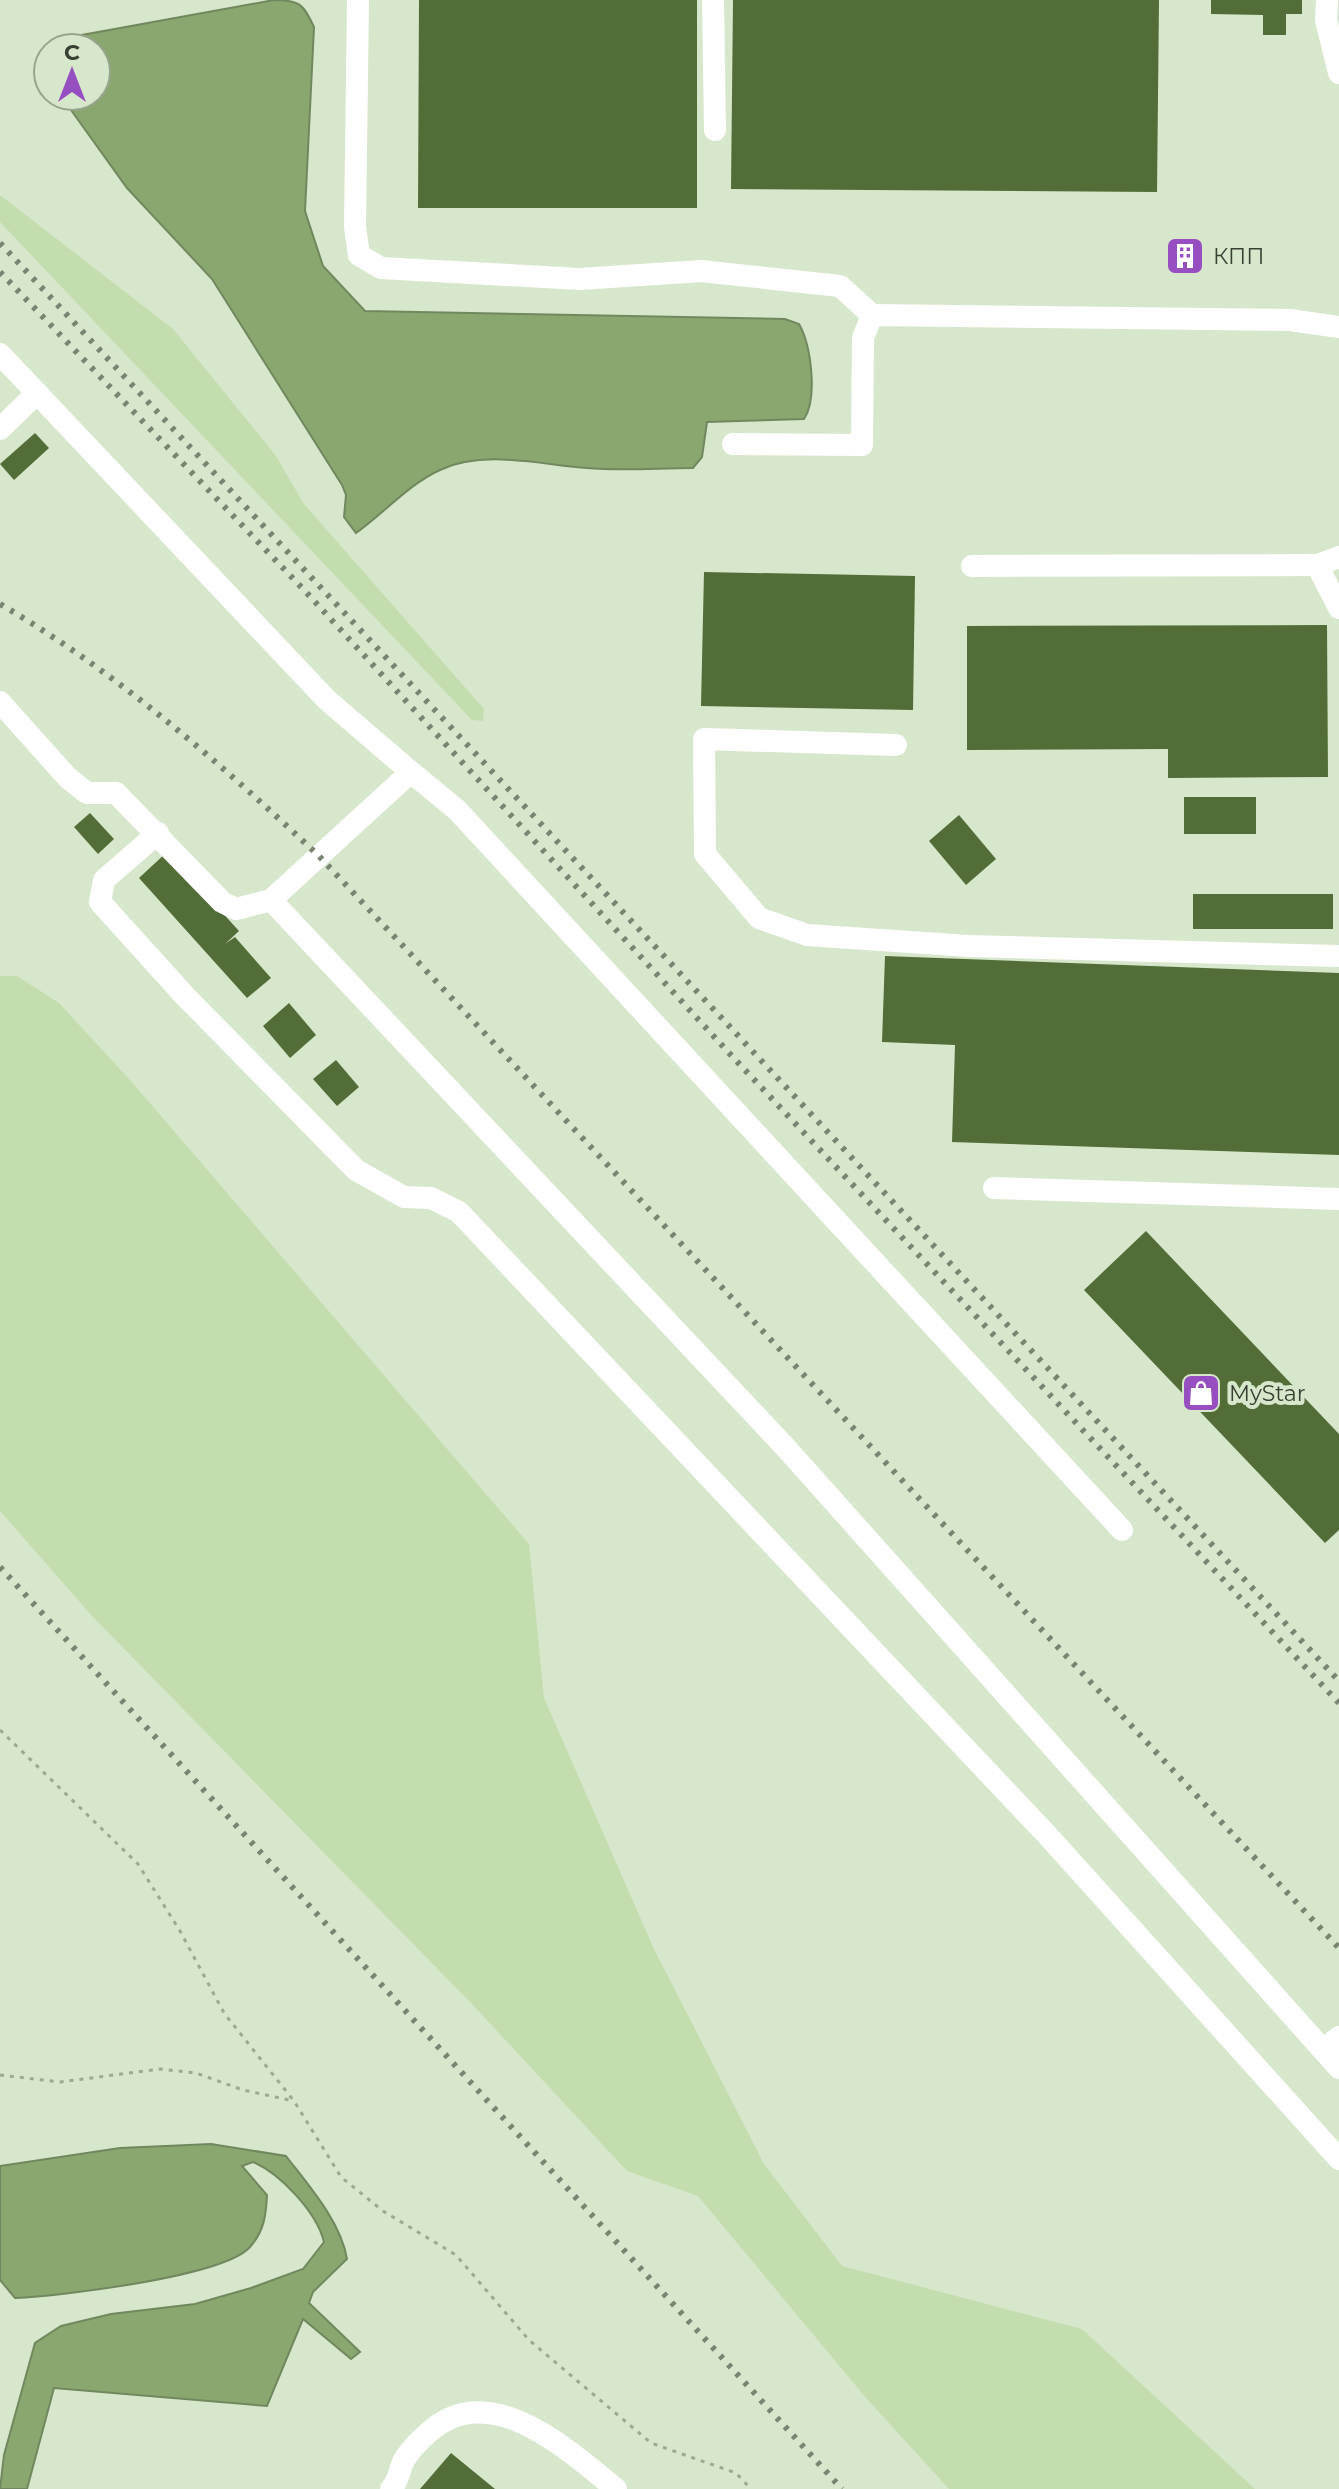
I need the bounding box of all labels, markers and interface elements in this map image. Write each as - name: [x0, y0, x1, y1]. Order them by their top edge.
- north arrow: [32, 32, 112, 112]
- text: С: [64, 39, 80, 66]
- building icon: КПП: [1164, 235, 1206, 277]
- place label: КПП: [1213, 243, 1264, 270]
- shop icon: MyStar: [1180, 1372, 1222, 1414]
- place label: MyStar: [1229, 1380, 1306, 1407]

